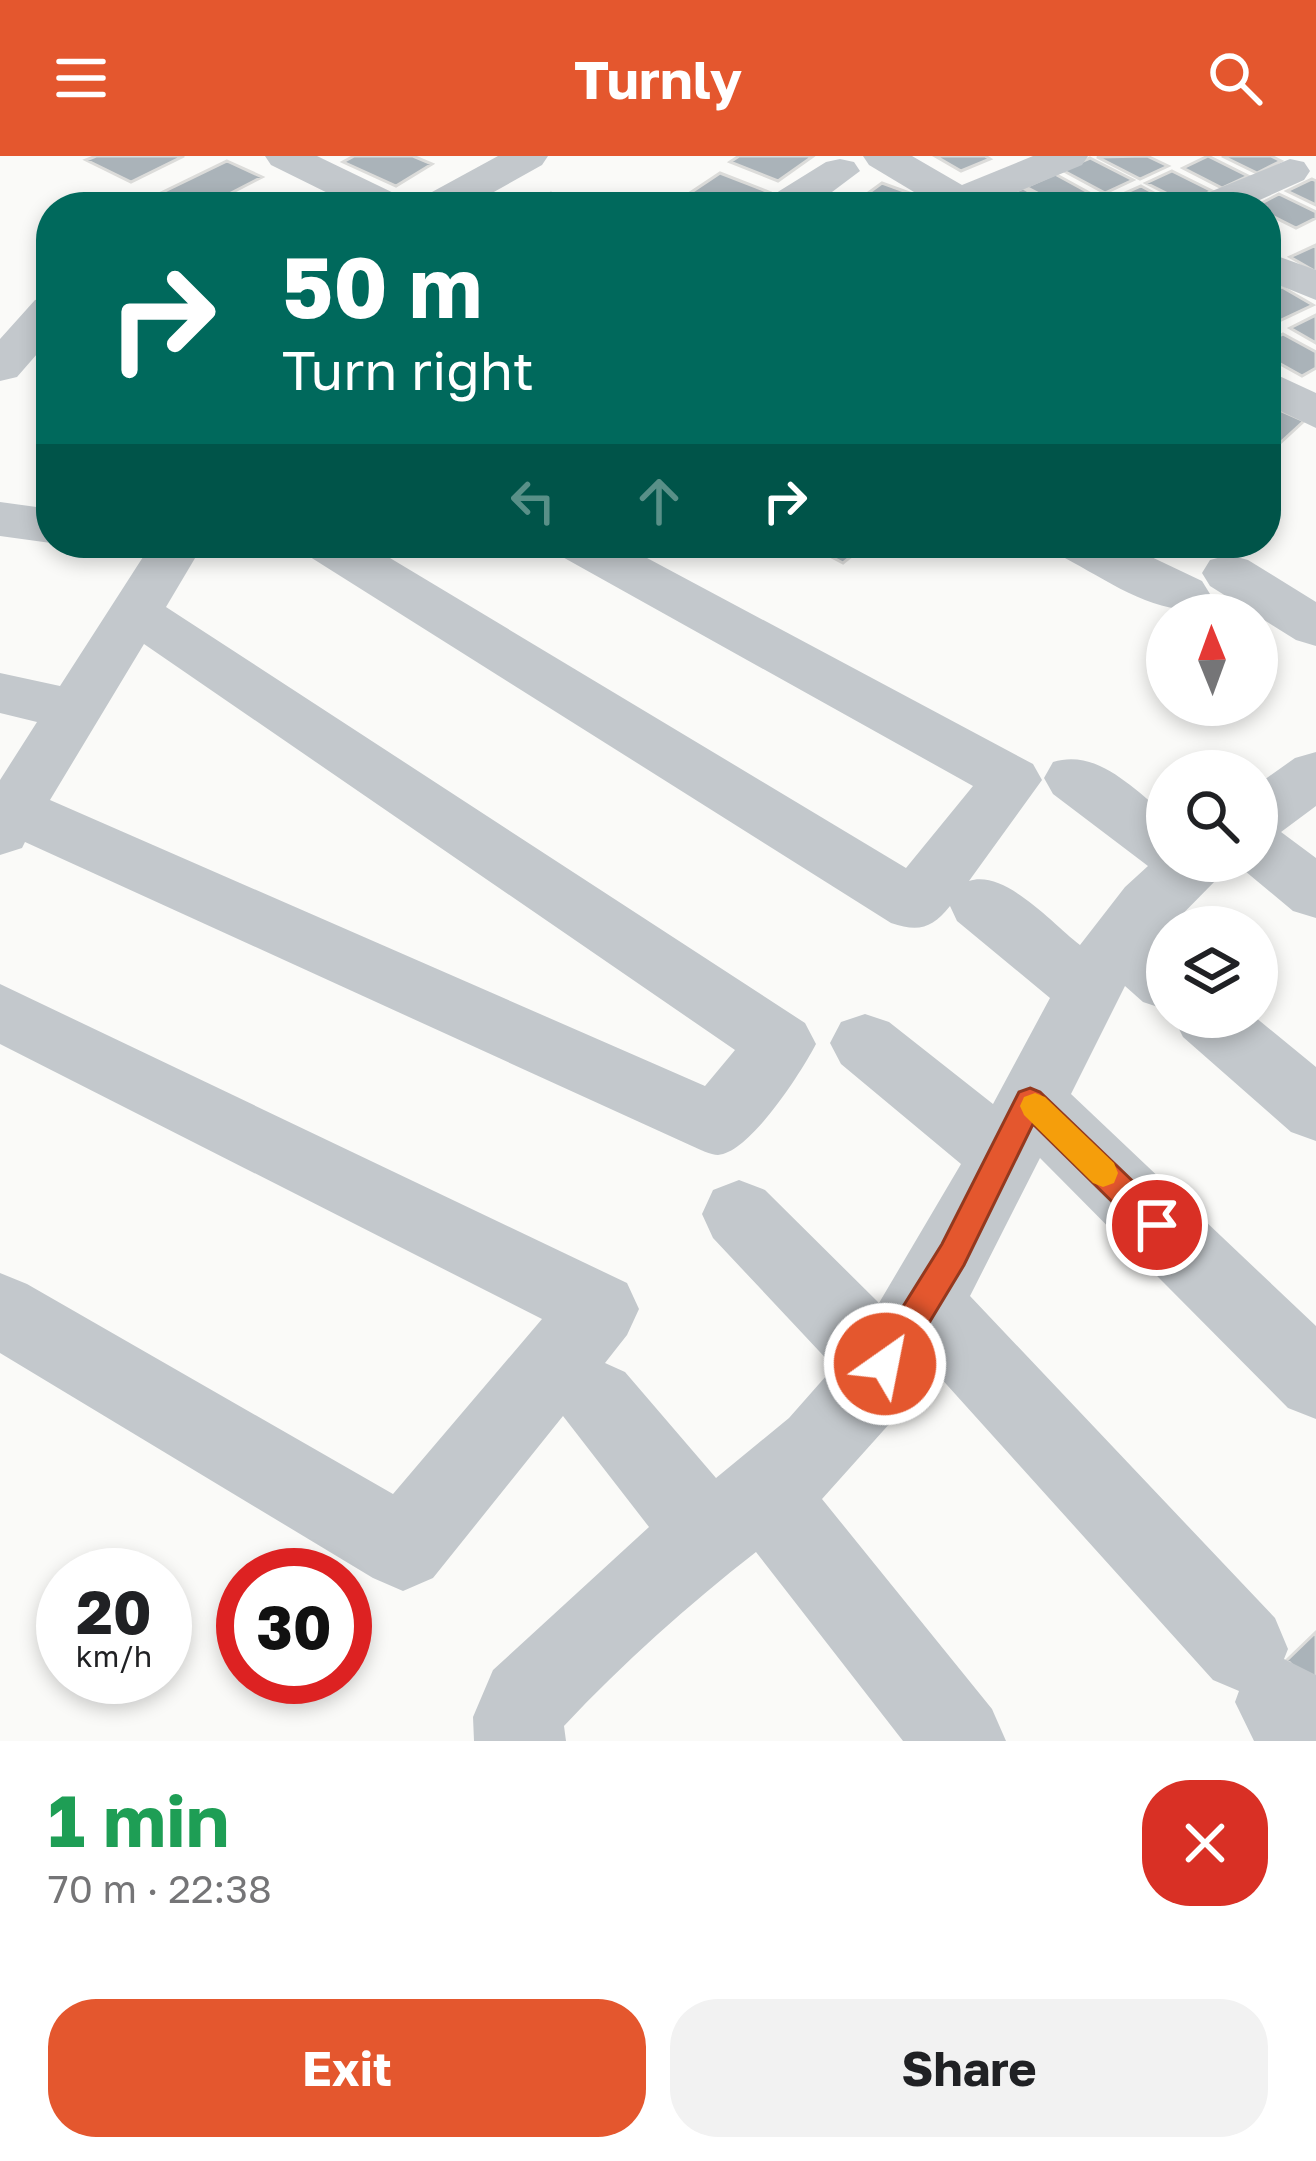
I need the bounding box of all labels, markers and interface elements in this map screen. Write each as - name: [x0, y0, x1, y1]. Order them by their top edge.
- icon: menu: [48, 45, 114, 111]
- icon: search: [1202, 45, 1268, 111]
- text: Turnly: [574, 46, 742, 111]
- text: 50 m: [282, 236, 482, 336]
- icon: right: [84, 240, 240, 396]
- text: Turn right: [282, 337, 534, 402]
- icon: left: [500, 468, 566, 534]
- icon: ahead: [626, 468, 692, 534]
- icon: right: [752, 468, 818, 534]
- north arrow: [1146, 594, 1278, 726]
- map controls: [1146, 594, 1278, 1038]
- button: search: [1146, 750, 1278, 882]
- button: layers: [1146, 906, 1278, 1038]
- pin: [1106, 1174, 1208, 1276]
- icon: arrive: [1124, 1192, 1190, 1258]
- position arrow: [822, 1301, 948, 1427]
- speed limit sign: 30: [216, 1548, 372, 1704]
- text: 20: [76, 1575, 152, 1647]
- text: km/h: [76, 1638, 152, 1674]
- text: 1 min: [48, 1776, 229, 1863]
- button: close: [1142, 1780, 1268, 1906]
- text: 70 m · 22:38: [48, 1865, 272, 1912]
- button: Exit: [48, 1999, 646, 2137]
- button: Share: [670, 1999, 1268, 2137]

